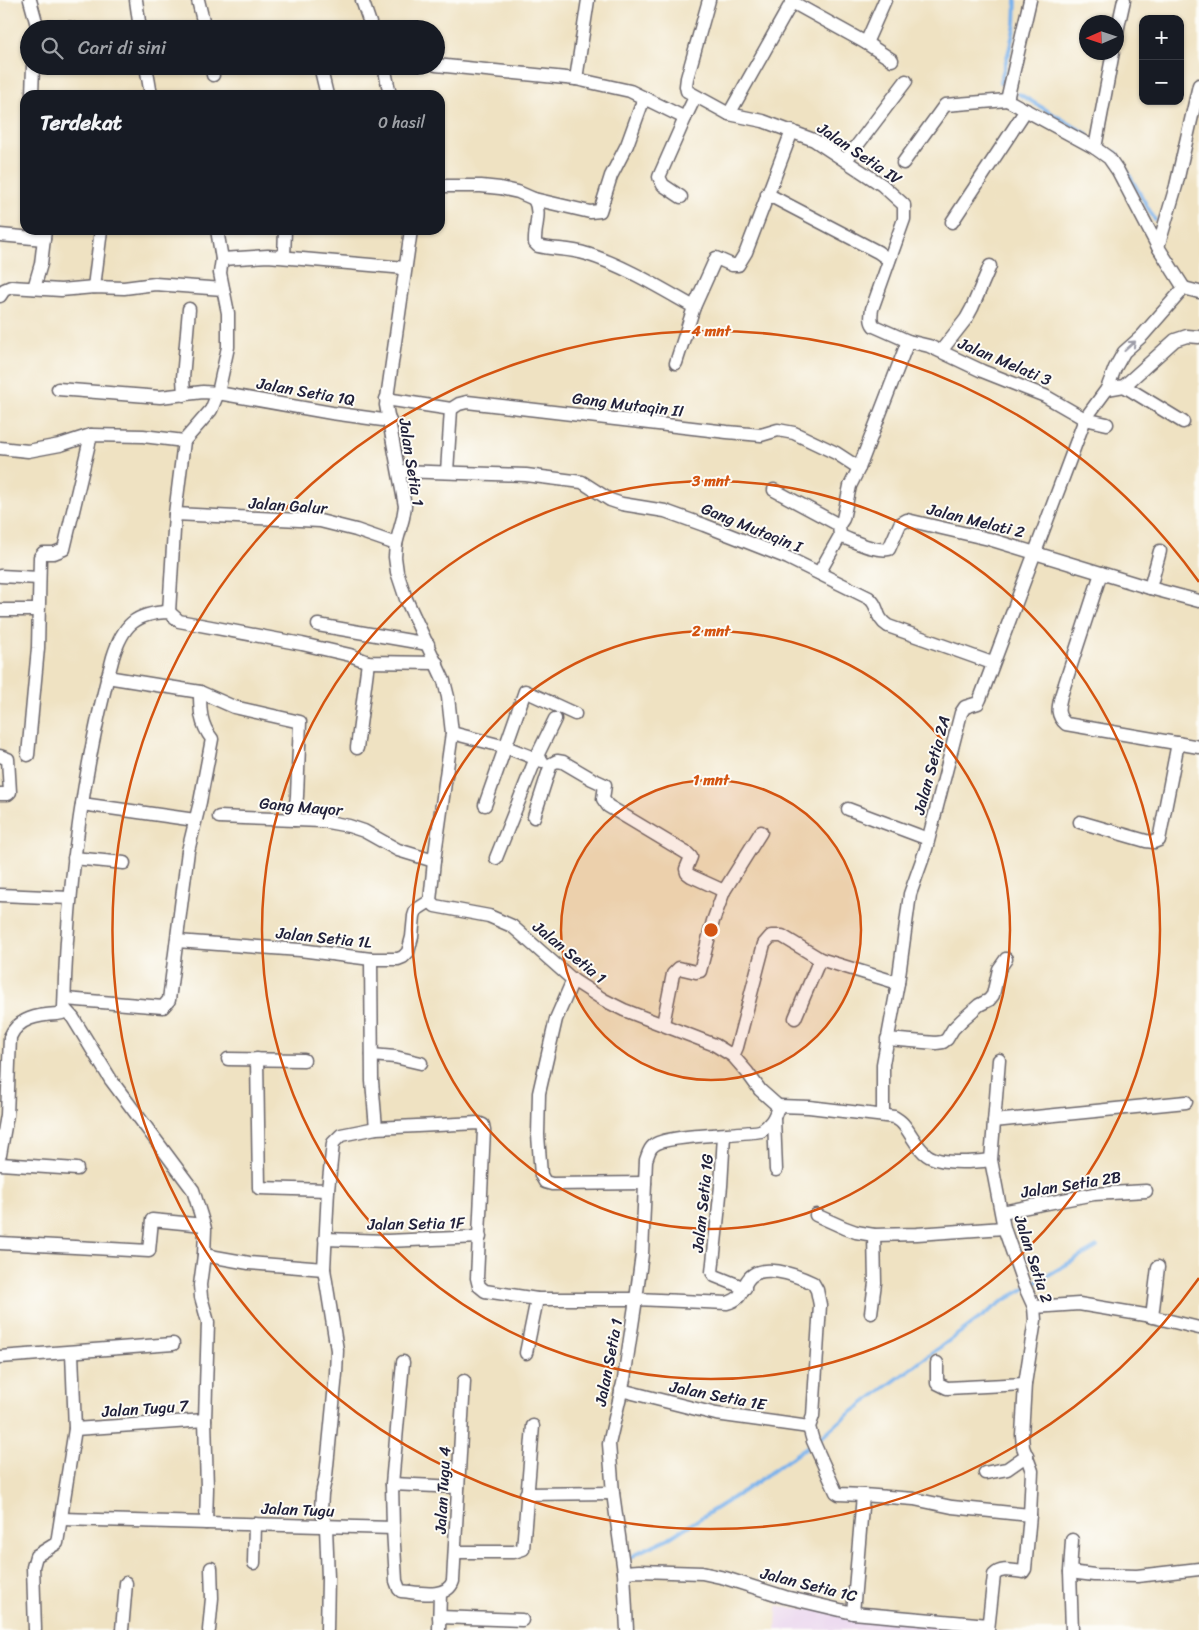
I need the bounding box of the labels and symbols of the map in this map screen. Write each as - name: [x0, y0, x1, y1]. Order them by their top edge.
- north arrow: [1079, 15, 1124, 60]
- street label: Jalan Setia IV: [810, 114, 909, 193]
- text: 4 mnt: [691, 318, 731, 344]
- street label: Jalan Melati 3: [953, 328, 1056, 394]
- one-way arrow: [1124, 341, 1137, 352]
- street label: Jalan Setia 1Q: [254, 368, 357, 414]
- street label: Gang Mutaqin II: [571, 383, 685, 426]
- street label: Jalan Setia 1: [390, 415, 433, 508]
- text: 3 mnt: [691, 468, 731, 494]
- street label: Jalan Galur: [247, 488, 330, 523]
- street label: Gang Mutaqin I: [697, 494, 808, 562]
- street label: Jalan Melati 2: [923, 494, 1028, 547]
- text: 2 mnt: [691, 618, 731, 644]
- street label: Jalan Setia 2A: [904, 712, 959, 819]
- text: 1 mnt: [693, 767, 730, 793]
- street label: Gang Mayor: [258, 788, 345, 825]
- street label: Jalan Setia 1: [525, 913, 613, 992]
- street label: Jalan Setia 1L: [274, 918, 374, 957]
- centre of rings: [702, 921, 720, 939]
- street label: Jalan Setia 1G: [683, 1152, 722, 1255]
- street label: Jalan Setia 2B: [1018, 1162, 1123, 1207]
- street label: Jalan Setia 1F: [366, 1208, 466, 1239]
- street label: Jalan Setia 2: [1005, 1210, 1061, 1307]
- street label: Jalan Setia 1: [586, 1316, 631, 1409]
- street label: Jalan Setia 1E: [666, 1372, 770, 1419]
- street label: Jalan Tugu 7: [100, 1391, 190, 1426]
- street label: Jalan Tugu 4: [426, 1446, 459, 1535]
- street label: Jalan Tugu: [260, 1494, 335, 1525]
- street label: Jalan Setia 1C: [757, 1558, 860, 1610]

